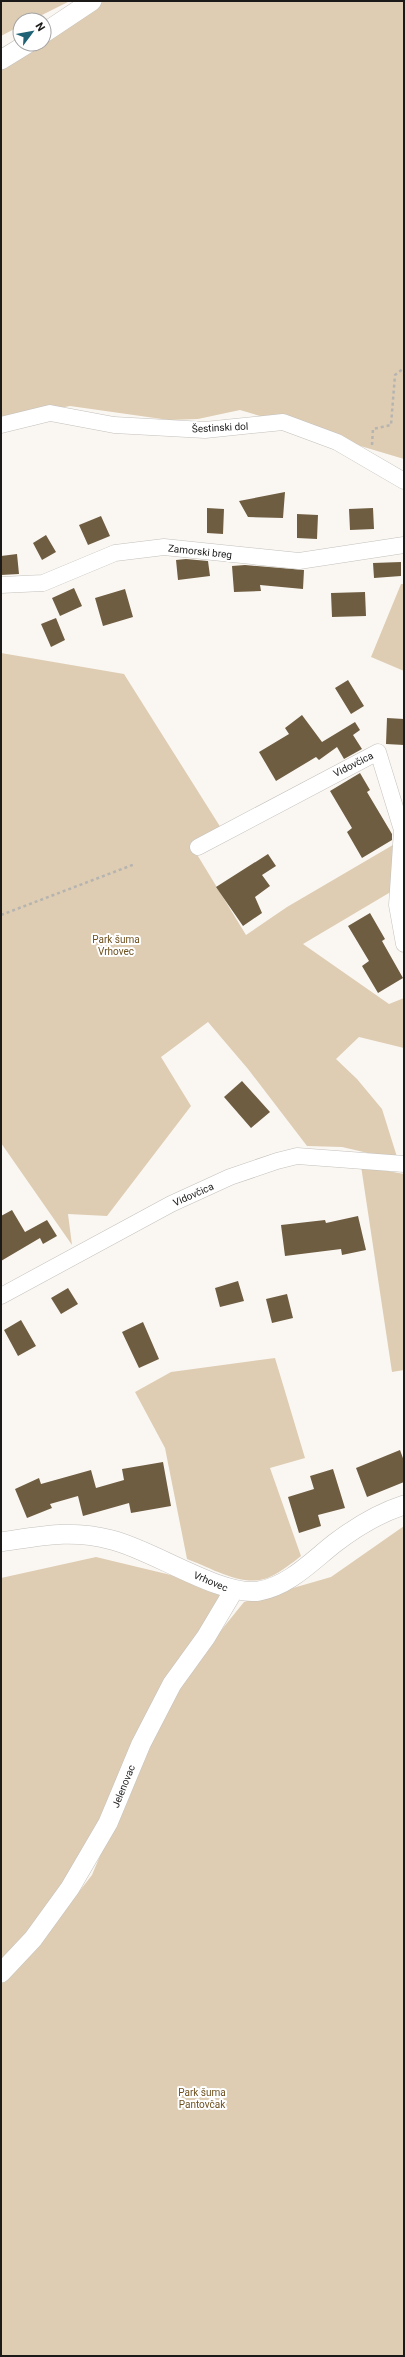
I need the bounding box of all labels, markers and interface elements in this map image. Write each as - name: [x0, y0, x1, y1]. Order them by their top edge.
- north arrow: [12, 12, 52, 52]
- text: N: [32, 20, 48, 34]
- street label: Šestinski dol: [191, 420, 249, 434]
- street label: Zamorski breg: [167, 543, 232, 560]
- street label: Vidovčica: [331, 750, 375, 779]
- park label: Park šuma Vrhovec: [92, 934, 140, 957]
- street label: Vidovčica: [171, 1181, 215, 1208]
- street label: Vrhovec: [192, 1569, 230, 1594]
- street label: Jelenovac: [110, 1763, 137, 1809]
- park label: Park šuma Pantovčak: [178, 2087, 226, 2110]

